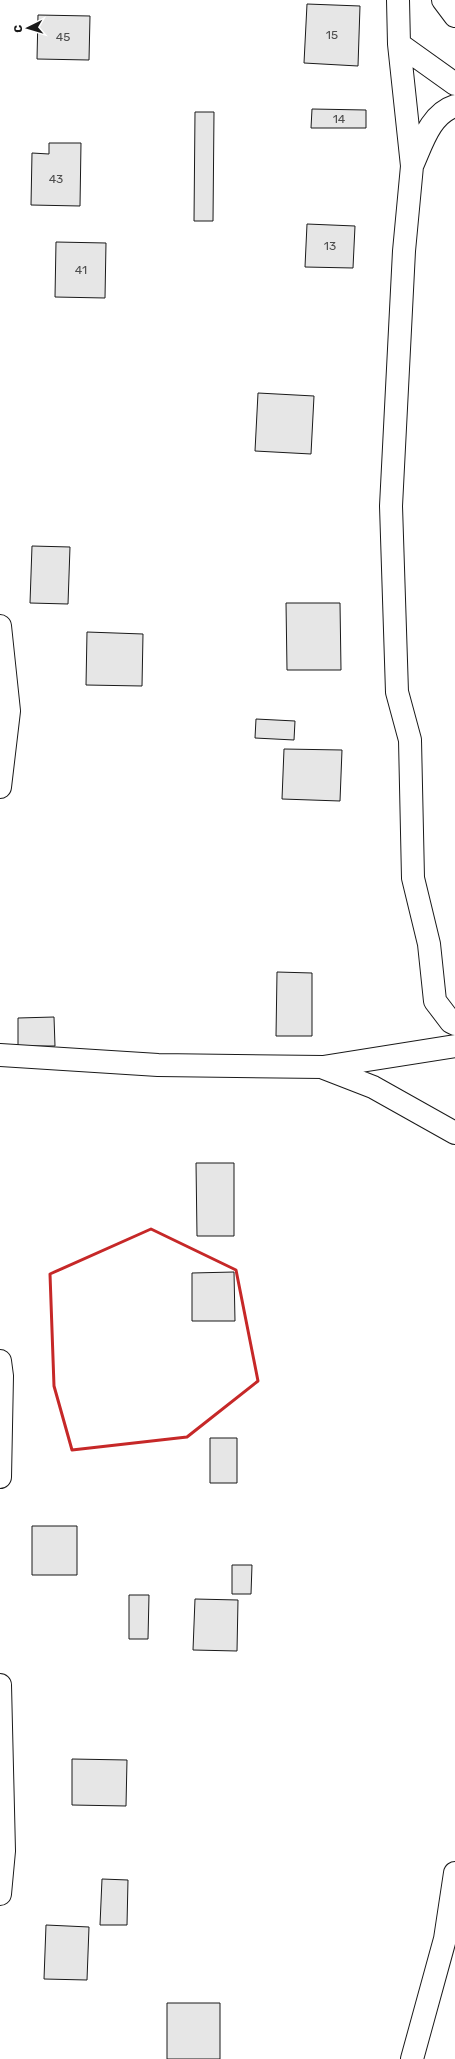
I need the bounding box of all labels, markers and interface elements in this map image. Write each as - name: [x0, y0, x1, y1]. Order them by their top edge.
- north arrow: [8, 8, 48, 48]
- text: С: [12, 24, 25, 33]
- house number: 15: [326, 28, 338, 42]
- house number: 45: [56, 30, 70, 44]
- house number: 14: [333, 112, 346, 126]
- house number: 43: [49, 172, 63, 186]
- house number: 13: [324, 239, 336, 253]
- house number: 41: [75, 263, 87, 277]

